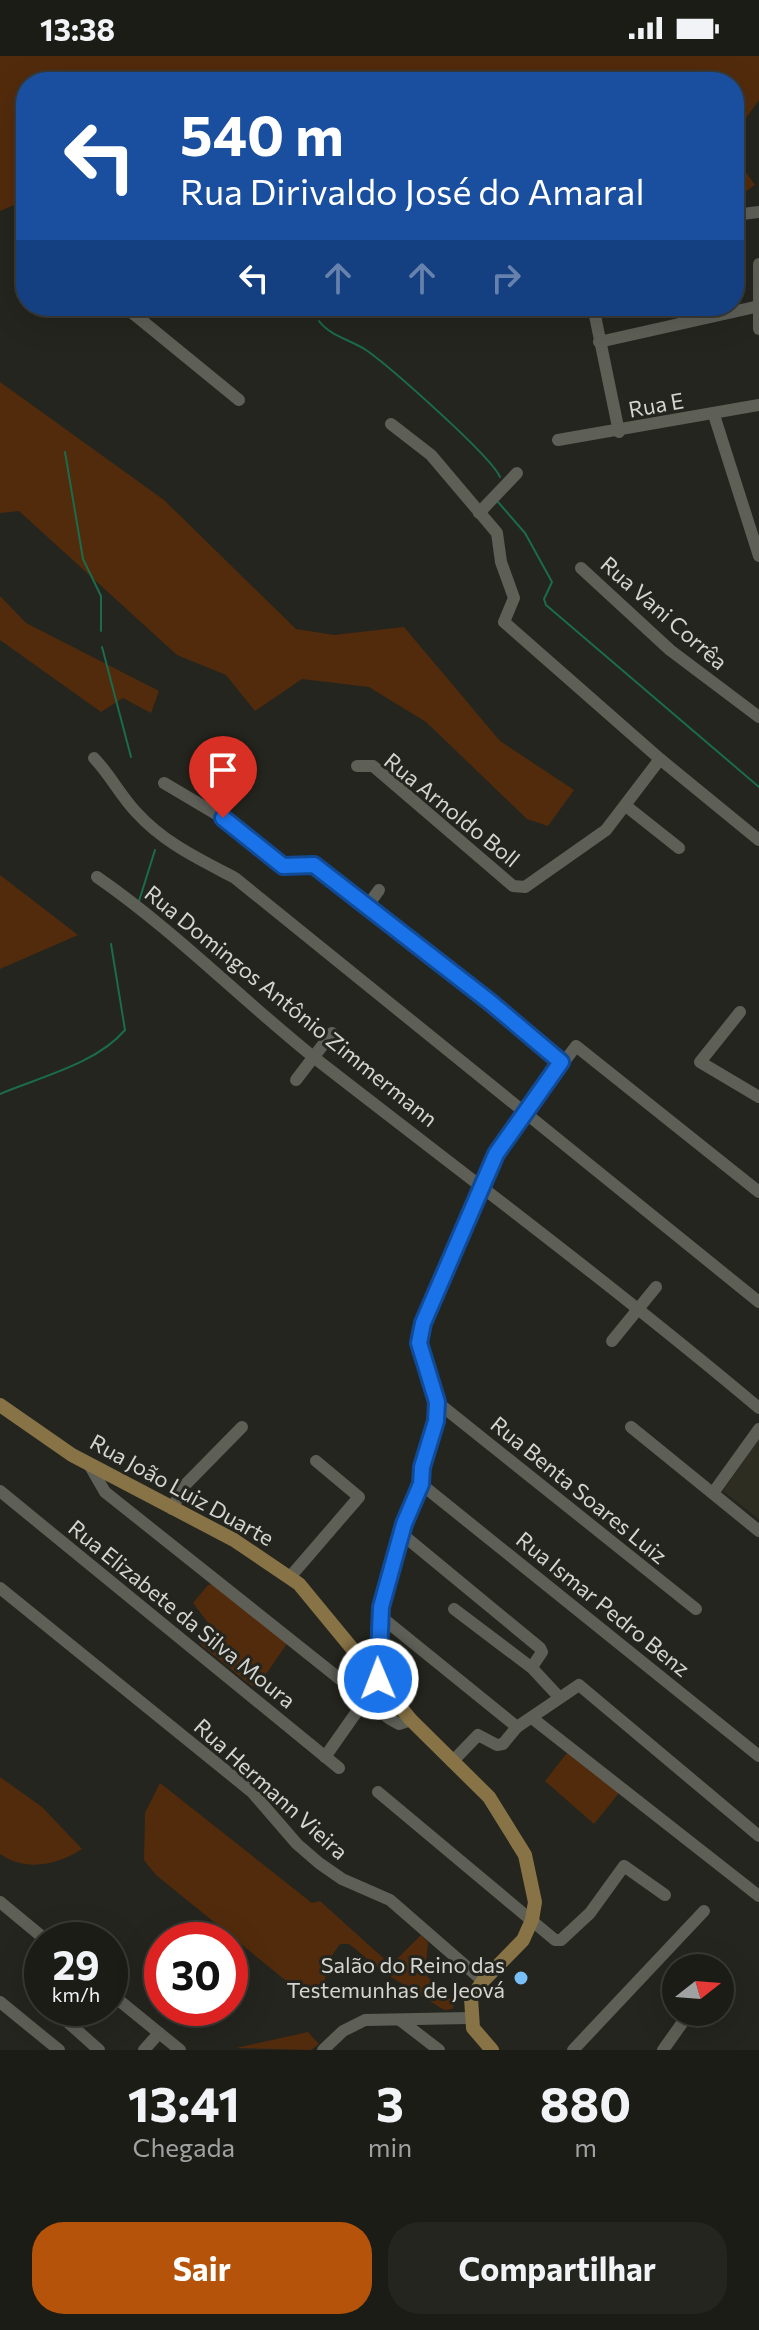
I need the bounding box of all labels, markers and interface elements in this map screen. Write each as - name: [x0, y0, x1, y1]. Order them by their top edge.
- text: 13:38: [40, 10, 115, 47]
- text: 540 m: [180, 99, 344, 168]
- icon: left: [48, 104, 152, 208]
- text: Rua Dirivaldo José do Amaral: [180, 168, 645, 212]
- icon: left: [232, 256, 276, 300]
- icon: ahead: [316, 256, 360, 300]
- icon: ahead: [400, 256, 444, 300]
- icon: right: [484, 256, 528, 300]
- street label: Rua E: [626, 386, 686, 423]
- street label: Rua Vani Corrêa: [595, 550, 733, 675]
- pin: [189, 736, 257, 818]
- street label: Rua Arnoldo Boll: [379, 747, 526, 873]
- icon: arrive: [201, 748, 245, 792]
- street label: Rua Domingos Antônio Zimmermann: [140, 879, 443, 1132]
- street label: Rua Benta Soares Luiz: [486, 1410, 673, 1569]
- street label: Rua João Luiz Duarte: [86, 1428, 279, 1551]
- street label: Rua Elizabete da Silva Moura: [63, 1514, 301, 1714]
- street label: Rua Ismar Pedro Benz: [511, 1525, 696, 1682]
- position arrow: [336, 1637, 420, 1721]
- street label: Rua Hermann Vieira: [189, 1712, 354, 1865]
- speed limit sign: 30: [144, 1922, 248, 2026]
- text: 29: [52, 1939, 100, 1988]
- place label: Salão do Reino das Testemunhas de Jeová: [286, 1951, 505, 2003]
- north arrow: [662, 1954, 734, 2026]
- map controls: [662, 1954, 734, 2026]
- marker: Salão do Reino das Testemunhas de Jeová: [512, 1969, 530, 1987]
- text: km/h: [52, 1982, 100, 2006]
- text: 13:41: [128, 2073, 240, 2132]
- text: 3: [376, 2073, 404, 2132]
- text: 880: [540, 2073, 631, 2132]
- text: Chegada: [133, 2131, 235, 2162]
- text: min: [368, 2131, 412, 2162]
- text: m: [574, 2131, 597, 2162]
- button: Sair: [32, 2222, 372, 2314]
- button: Compartilhar: [388, 2222, 727, 2314]

